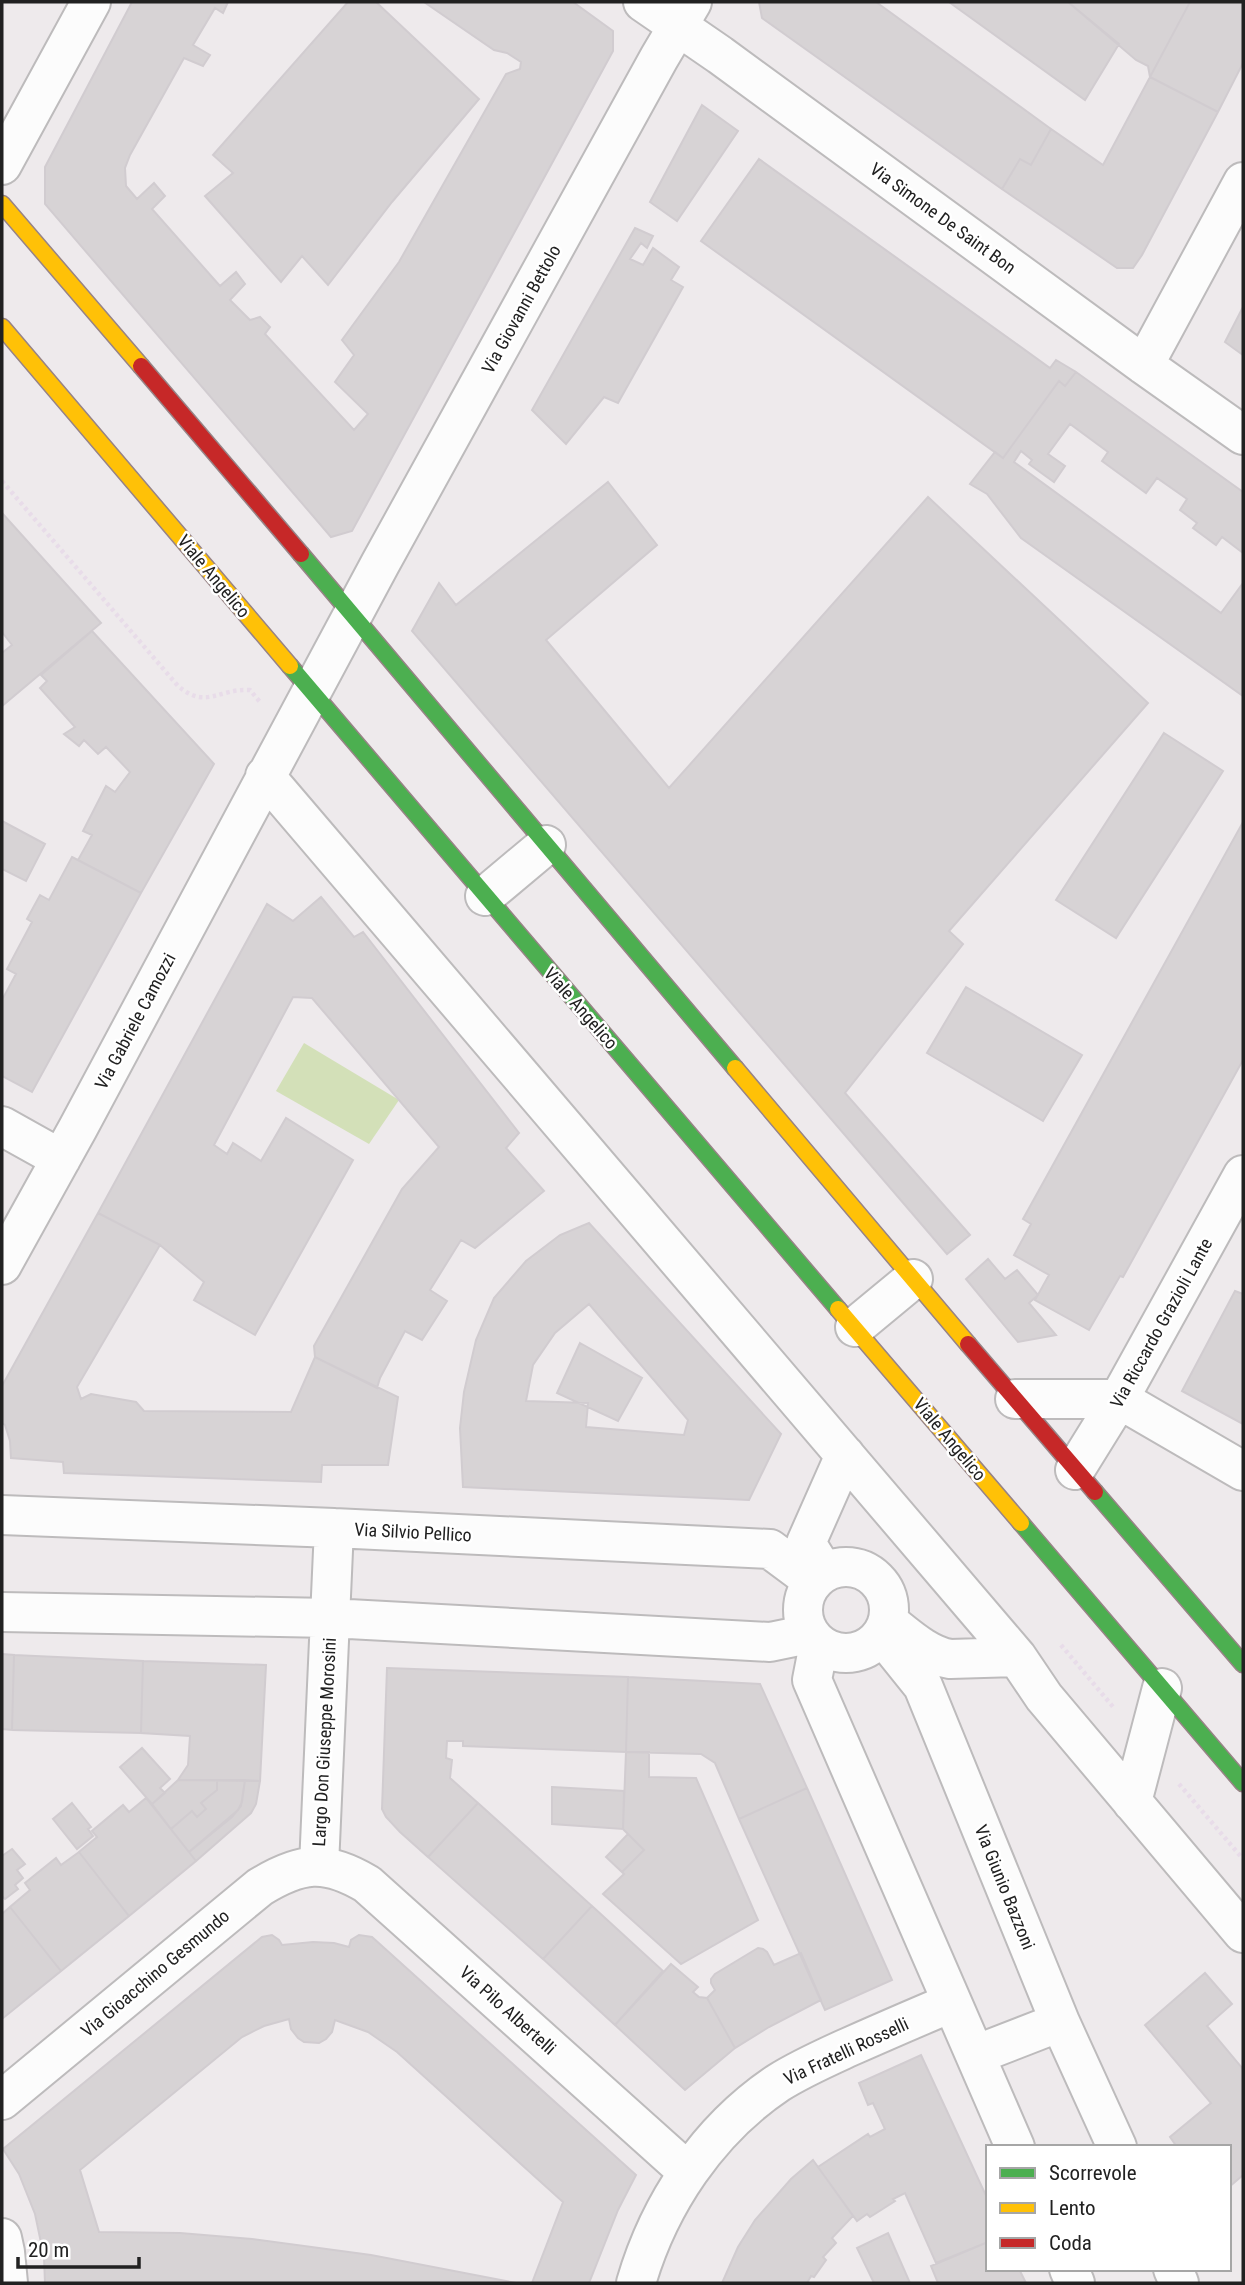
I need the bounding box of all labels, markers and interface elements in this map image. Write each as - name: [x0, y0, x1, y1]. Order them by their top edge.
- street label: Via Simone De Saint Bon: [866, 158, 1020, 278]
- street label: Via Giovanni Bettolo: [477, 241, 565, 377]
- street label: Viale Angelico: [173, 530, 255, 622]
- street label: Via Gabriele Camozzi: [90, 949, 180, 1093]
- street label: Viale Angelico: [540, 963, 622, 1053]
- street label: Via Riccardo Grazioli Lante: [1106, 1234, 1216, 1412]
- street label: Viale Angelico: [909, 1393, 991, 1485]
- street label: Via Silvio Pellico: [354, 1518, 472, 1546]
- street label: Largo Don Giuseppe Morosini: [308, 1637, 340, 1847]
- street label: Via Giunio Bazzoni: [970, 1822, 1040, 1952]
- street label: Via Gioacchino Gesmundo: [77, 1905, 233, 2041]
- street label: Via Pilo Albertelli: [456, 1961, 560, 2059]
- street label: Via Fratelli Rosselli: [780, 2013, 912, 2089]
- legend: [986, 2145, 1231, 2271]
- text: Scorrevole: [1049, 2161, 1137, 2185]
- text: Lento: [1049, 2196, 1096, 2220]
- scale bar: [18, 2226, 138, 2270]
- text: Coda: [1049, 2231, 1092, 2255]
- text: 20 m: [28, 2238, 69, 2262]

